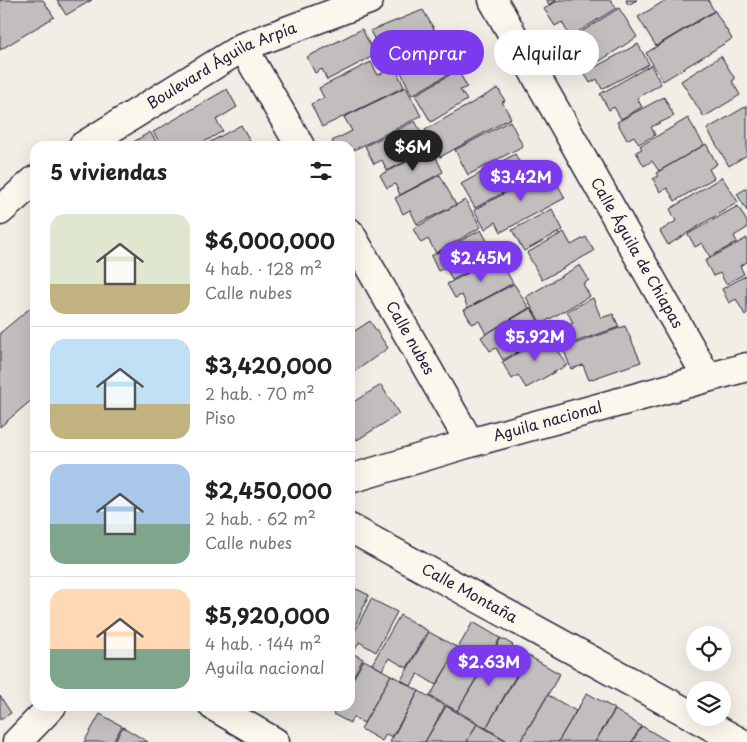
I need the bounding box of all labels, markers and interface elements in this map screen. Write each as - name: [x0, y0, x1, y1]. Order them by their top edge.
- street label: Boulevard Águila Arpía: [142, 15, 300, 114]
- chip: Comprar: [370, 30, 484, 75]
- chip: Alquilar: [494, 30, 599, 75]
- pin: $6M: [389, 130, 437, 172]
- text: $6M: [395, 134, 431, 158]
- text: 5 viviendas: [50, 155, 167, 187]
- icon: filters: [307, 157, 335, 185]
- pin: $3.42M: [480, 160, 562, 202]
- text: $3.42M: [490, 164, 552, 188]
- street label: Calle Águila de Chiapas: [586, 173, 690, 332]
- text: $6,000,000: [205, 224, 335, 256]
- icon: home: [90, 234, 150, 294]
- pin: $2.45M: [440, 240, 522, 283]
- text: $2.45M: [450, 245, 512, 269]
- text: 4 hab. · 128 m²: [205, 256, 322, 280]
- text: Calle nubes: [205, 280, 292, 304]
- street label: Calle nubes: [381, 296, 442, 379]
- pin: $5.92M: [494, 320, 576, 362]
- text: $5.92M: [505, 324, 565, 348]
- text: $3,420,000: [205, 349, 332, 381]
- icon: home: [90, 359, 150, 419]
- text: 2 hab. · 70 m²: [205, 381, 315, 405]
- street label: Aguila nacional: [490, 394, 605, 446]
- text: Piso: [205, 405, 235, 429]
- text: $2,450,000: [205, 474, 332, 506]
- icon: home: [90, 484, 150, 544]
- text: 2 hab. · 62 m²: [205, 506, 316, 530]
- text: Calle nubes: [205, 530, 292, 554]
- street label: Calle Montaña: [418, 556, 523, 628]
- text: $5,920,000: [205, 599, 330, 631]
- icon: home: [90, 609, 150, 669]
- map controls: [686, 626, 731, 726]
- button: locate: [686, 626, 731, 671]
- text: 4 hab. · 144 m²: [205, 631, 322, 655]
- pin: $2.63M: [448, 644, 530, 687]
- text: $2.63M: [458, 649, 520, 673]
- text: Aguila nacional: [205, 655, 325, 679]
- button: layers: [686, 681, 731, 726]

